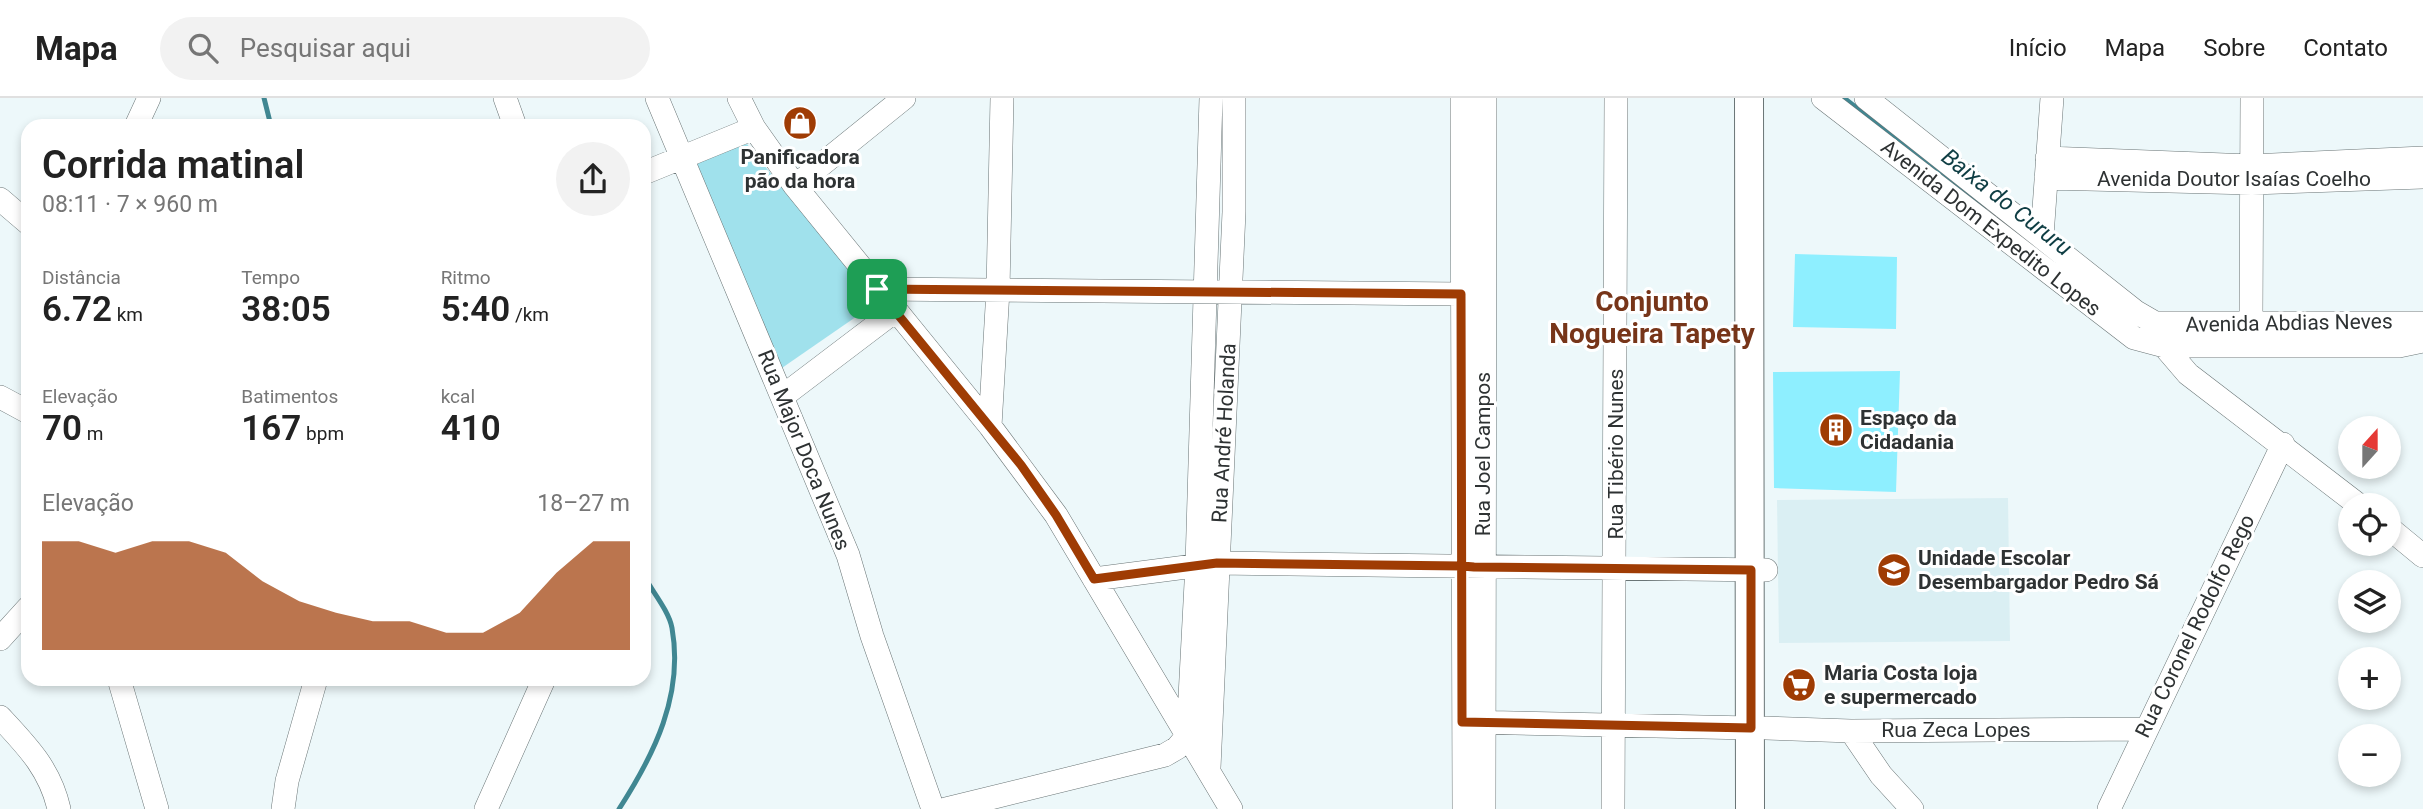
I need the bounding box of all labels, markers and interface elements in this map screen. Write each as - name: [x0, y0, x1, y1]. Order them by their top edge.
- search box: [160, 17, 650, 80]
- text: Mapa: [35, 29, 118, 68]
- icon: search: [184, 29, 222, 67]
- text: Pesquisar aqui: [240, 33, 411, 63]
- text: Início: [2009, 34, 2067, 62]
- text: Mapa: [2105, 34, 2165, 62]
- text: Sobre: [2203, 34, 2265, 62]
- text: Contato: [2303, 34, 2388, 62]
- shop icon: Panificadora pão da hora: [781, 104, 819, 142]
- street label: Avenida Dom Expedito Lopes: [1876, 135, 2106, 321]
- button: share: [556, 142, 630, 216]
- text: Corrida matinal: [42, 143, 304, 187]
- water label: Baixa do Cururu: [1936, 143, 2077, 262]
- place label: Panificadora pão da hora: [740, 145, 860, 193]
- street label: Avenida Doutor Isaías Coelho: [2097, 167, 2371, 191]
- text: 08:11 · 7 × 960 m: [42, 191, 218, 218]
- pin: [847, 259, 907, 319]
- text: Distância: [42, 266, 121, 289]
- text: Tempo: [241, 266, 300, 289]
- text: Ritmo: [441, 266, 491, 289]
- icon: arrive: [858, 270, 896, 308]
- district label: Conjunto Nogueira Tapety: [1549, 285, 1756, 350]
- text: 6.72: [42, 289, 112, 330]
- text: 38:05: [241, 289, 331, 330]
- text: 5:40: [441, 289, 510, 330]
- text: km: [112, 303, 143, 326]
- text: /km: [510, 303, 549, 326]
- street label: Avenida Abdias Neves: [2185, 309, 2393, 337]
- street label: Rua André Holanda: [1207, 343, 1241, 523]
- street label: Rua Major Doca Nunes: [753, 346, 855, 554]
- street label: Rua Tibério Nunes: [1604, 369, 1628, 539]
- street label: Rua Joel Campos: [1471, 372, 1495, 536]
- text: Elevação: [42, 385, 118, 408]
- text: Batimentos: [241, 385, 338, 408]
- text: kcal: [441, 385, 475, 408]
- place label: Espaço da Cidadania: [1860, 406, 1957, 454]
- text: 70: [42, 408, 82, 449]
- text: 167: [241, 408, 301, 449]
- text: 410: [441, 408, 501, 449]
- building icon: Espaço da Cidadania: [1817, 411, 1855, 449]
- north arrow: [2338, 416, 2401, 480]
- map controls: [2338, 416, 2401, 787]
- text: m: [82, 422, 103, 445]
- text: bpm: [301, 422, 344, 445]
- text: Elevação: [42, 490, 134, 517]
- text: 18–27 m: [537, 490, 630, 517]
- button: locate: [2338, 493, 2401, 556]
- street label: Rua Coronel Rodolfo Rego: [2131, 511, 2259, 741]
- place label: Unidade Escolar Desembargador Pedro Sá: [1918, 546, 2159, 594]
- school or university icon: Unidade Escolar Desembargador Pedro Sá: [1875, 551, 1913, 589]
- button: layers: [2338, 570, 2401, 633]
- button: +: [2338, 647, 2401, 710]
- place label: Maria Costa loja e supermercado: [1824, 661, 1977, 709]
- supermarket icon: Maria Costa loja e supermercado: [1780, 666, 1818, 704]
- street label: Rua Zeca Lopes: [1881, 718, 2031, 742]
- button: −: [2338, 724, 2401, 787]

